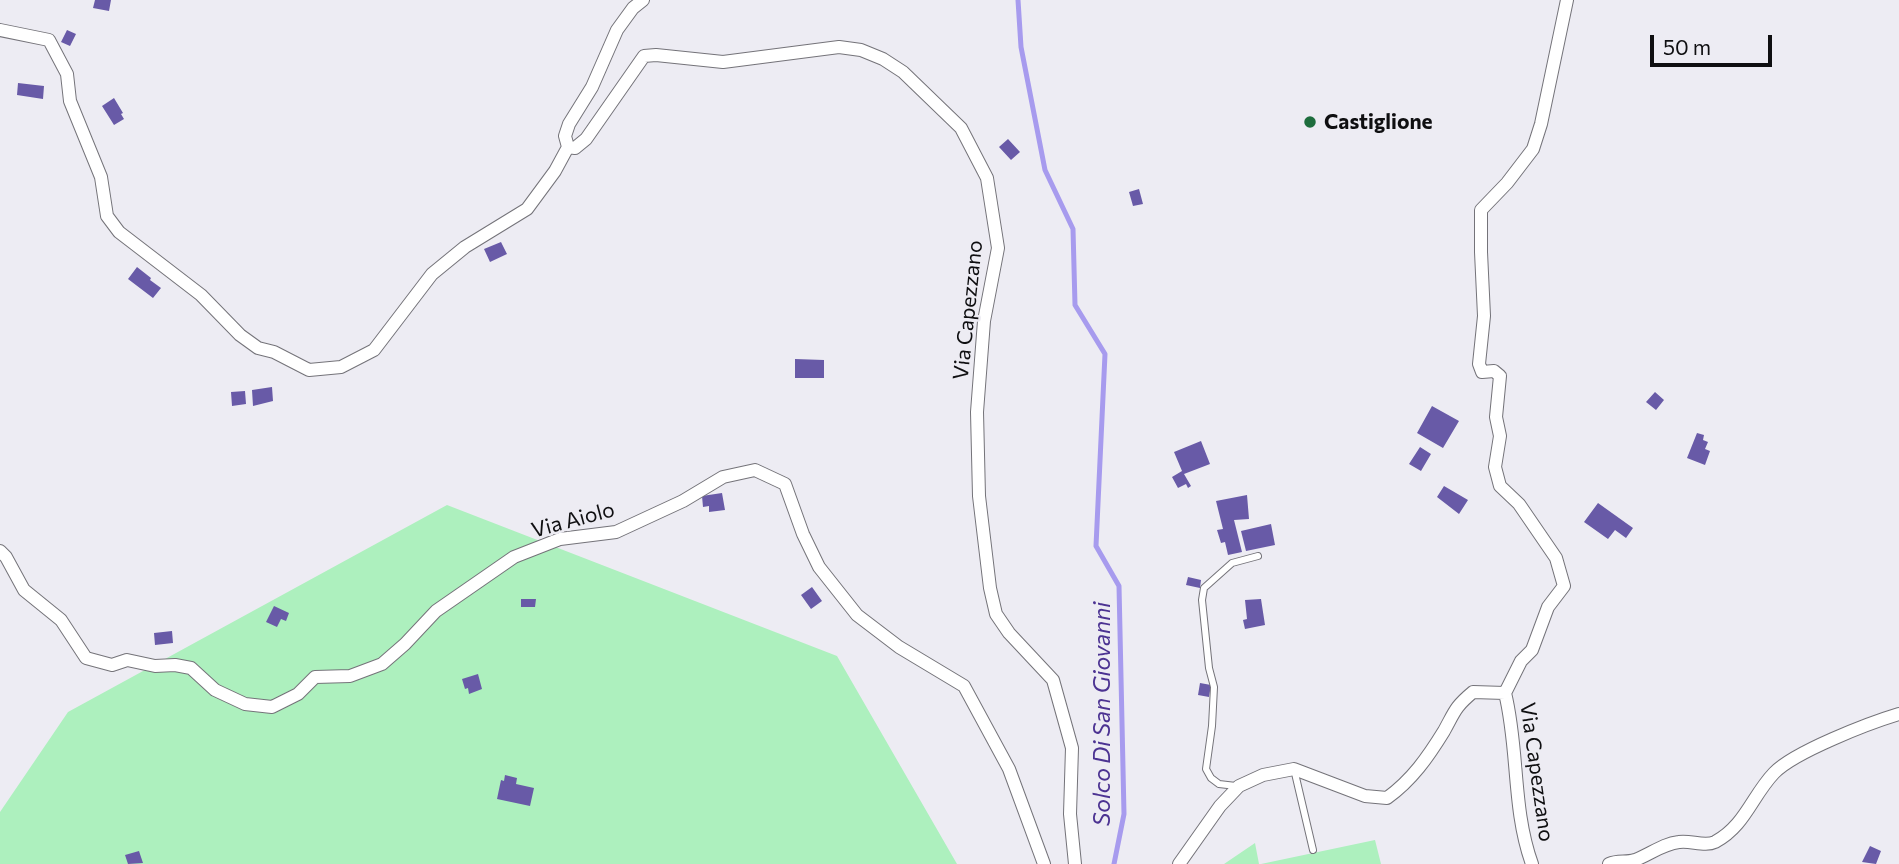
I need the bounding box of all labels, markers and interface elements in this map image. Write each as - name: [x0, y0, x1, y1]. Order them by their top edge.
- scale bar: [1654, 21, 1776, 65]
- text: 50 m: [1663, 34, 1711, 59]
- place label: Castiglione: [1324, 109, 1433, 135]
- marker: Castiglione: [1302, 114, 1318, 130]
- street label: Via Capezzano: [948, 239, 988, 381]
- street label: Via Aiolo: [529, 497, 617, 543]
- water label: Solco Di San Giovanni: [1088, 602, 1116, 826]
- street label: Via Capezzano: [1515, 701, 1559, 843]

